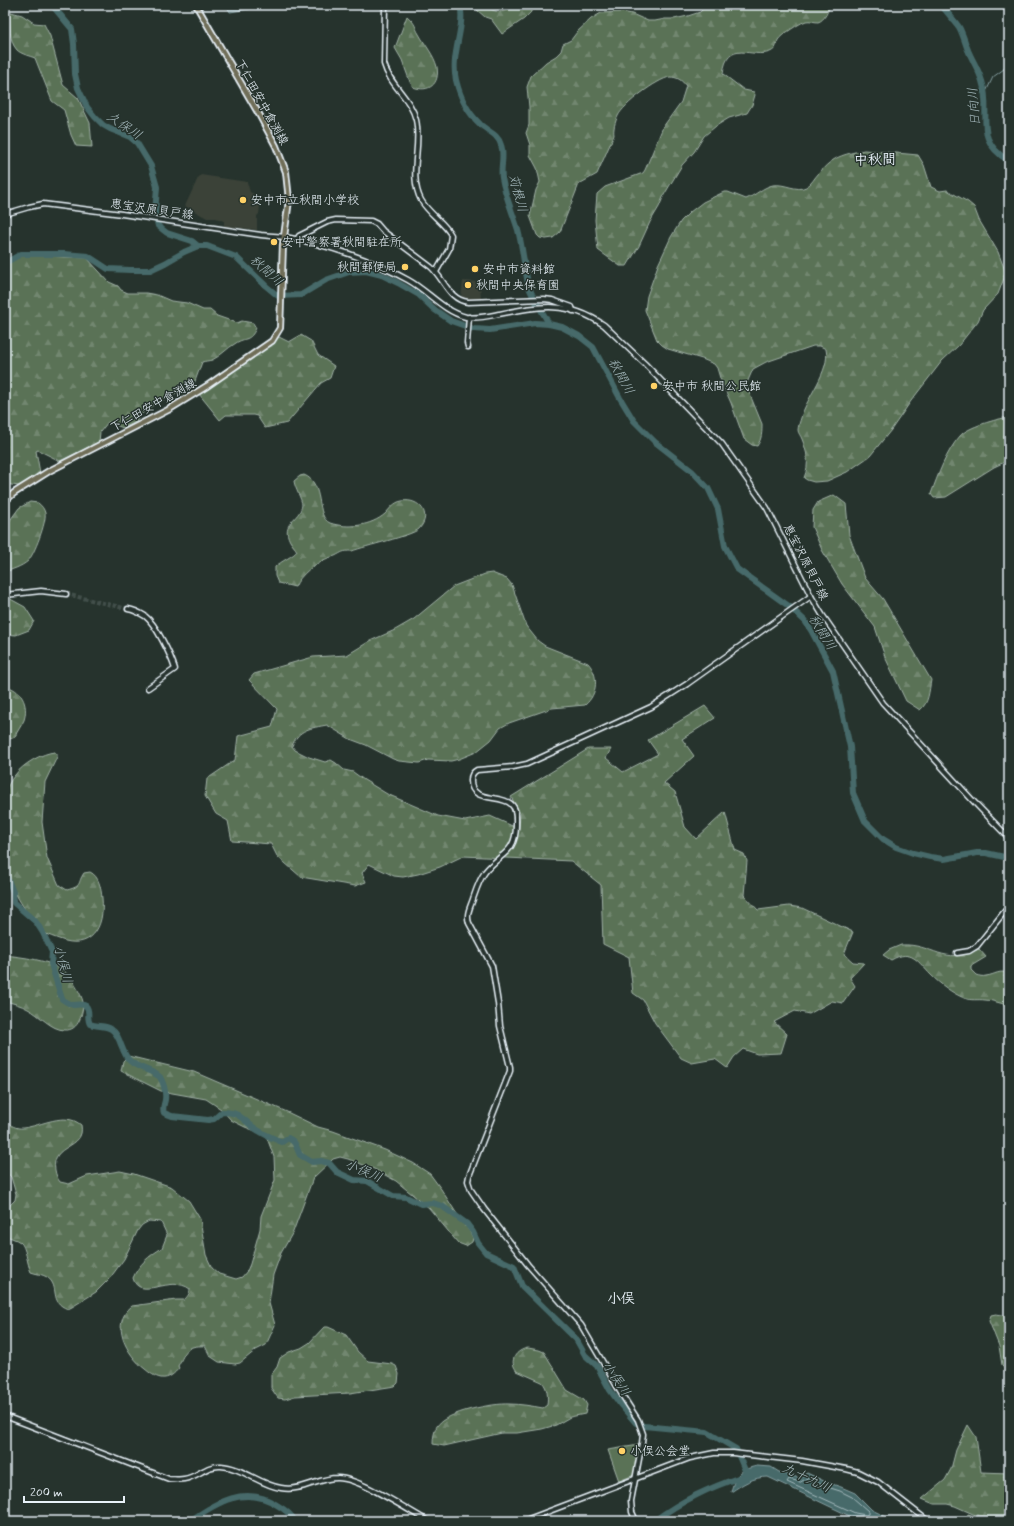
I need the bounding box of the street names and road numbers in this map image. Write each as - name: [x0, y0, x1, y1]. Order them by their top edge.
- street label: 下仁田安中倉渕線: [231, 57, 291, 148]
- street label: 恵宝沢原貝戸線: [109, 196, 195, 224]
- street label: 下仁田安中倉渕線: [108, 376, 199, 436]
- street label: 恵宝沢原貝戸線: [779, 521, 831, 604]

